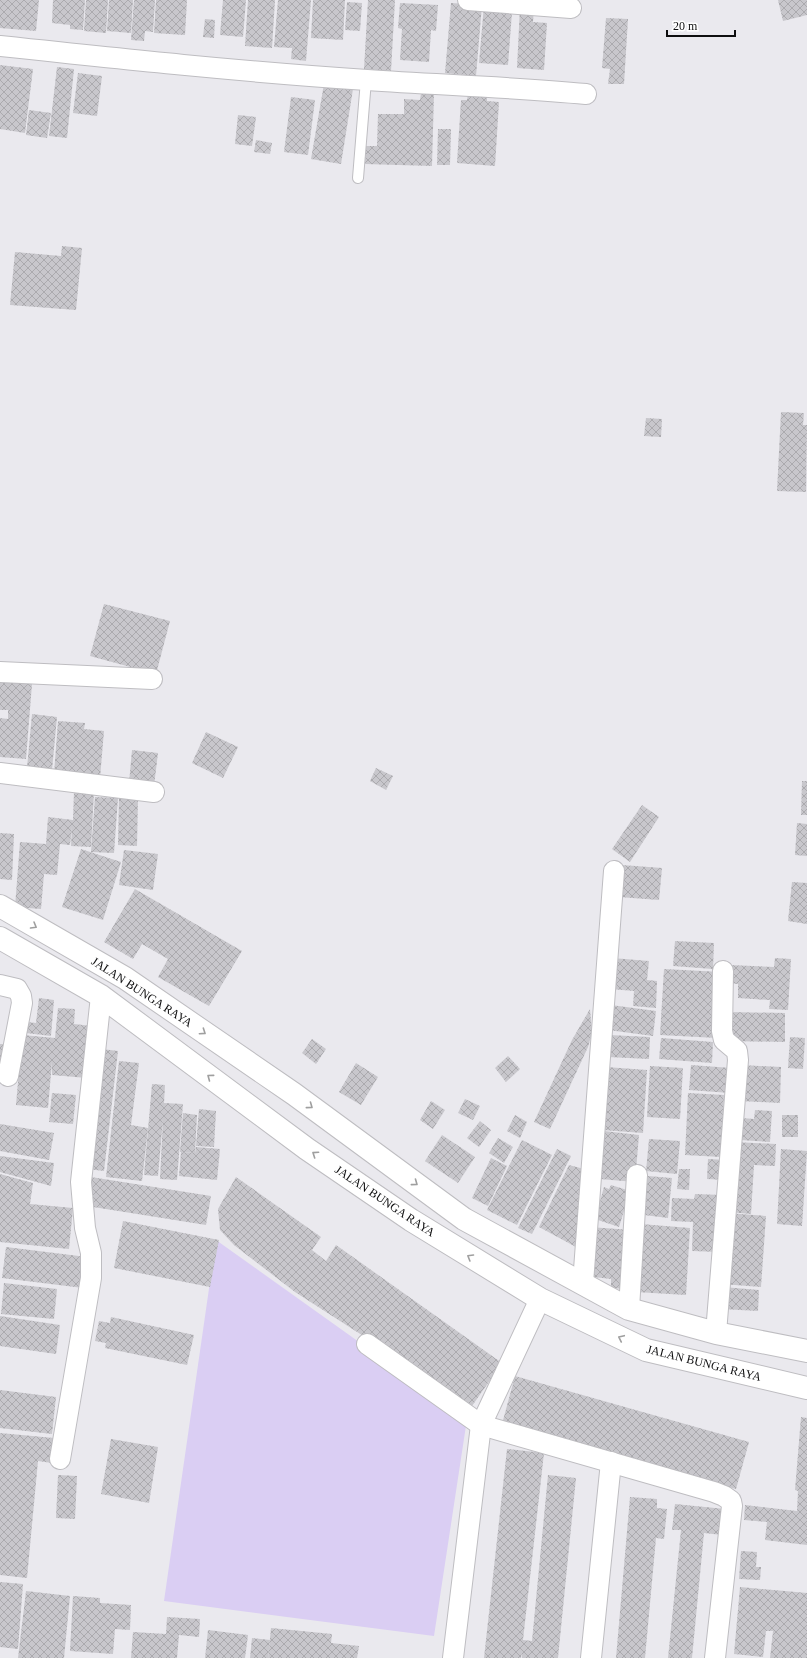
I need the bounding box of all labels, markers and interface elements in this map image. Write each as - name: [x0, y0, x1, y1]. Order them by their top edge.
- scale bar: [667, 12, 735, 38]
- text: 20 m: [673, 19, 698, 33]
- one-way arrow: [29, 922, 37, 929]
- street label: JALAN BUNGA RAYA: [89, 954, 195, 1030]
- one-way arrow: [199, 1027, 206, 1035]
- one-way arrow: [207, 1074, 214, 1082]
- one-way arrow: [306, 1101, 313, 1109]
- one-way arrow: [312, 1152, 319, 1159]
- street label: JALAN BUNGA RAYA: [332, 1162, 438, 1240]
- one-way arrow: [410, 1178, 417, 1185]
- one-way arrow: [467, 1254, 474, 1261]
- one-way arrow: [618, 1335, 626, 1343]
- street label: JALAN BUNGA RAYA: [645, 1342, 763, 1384]

